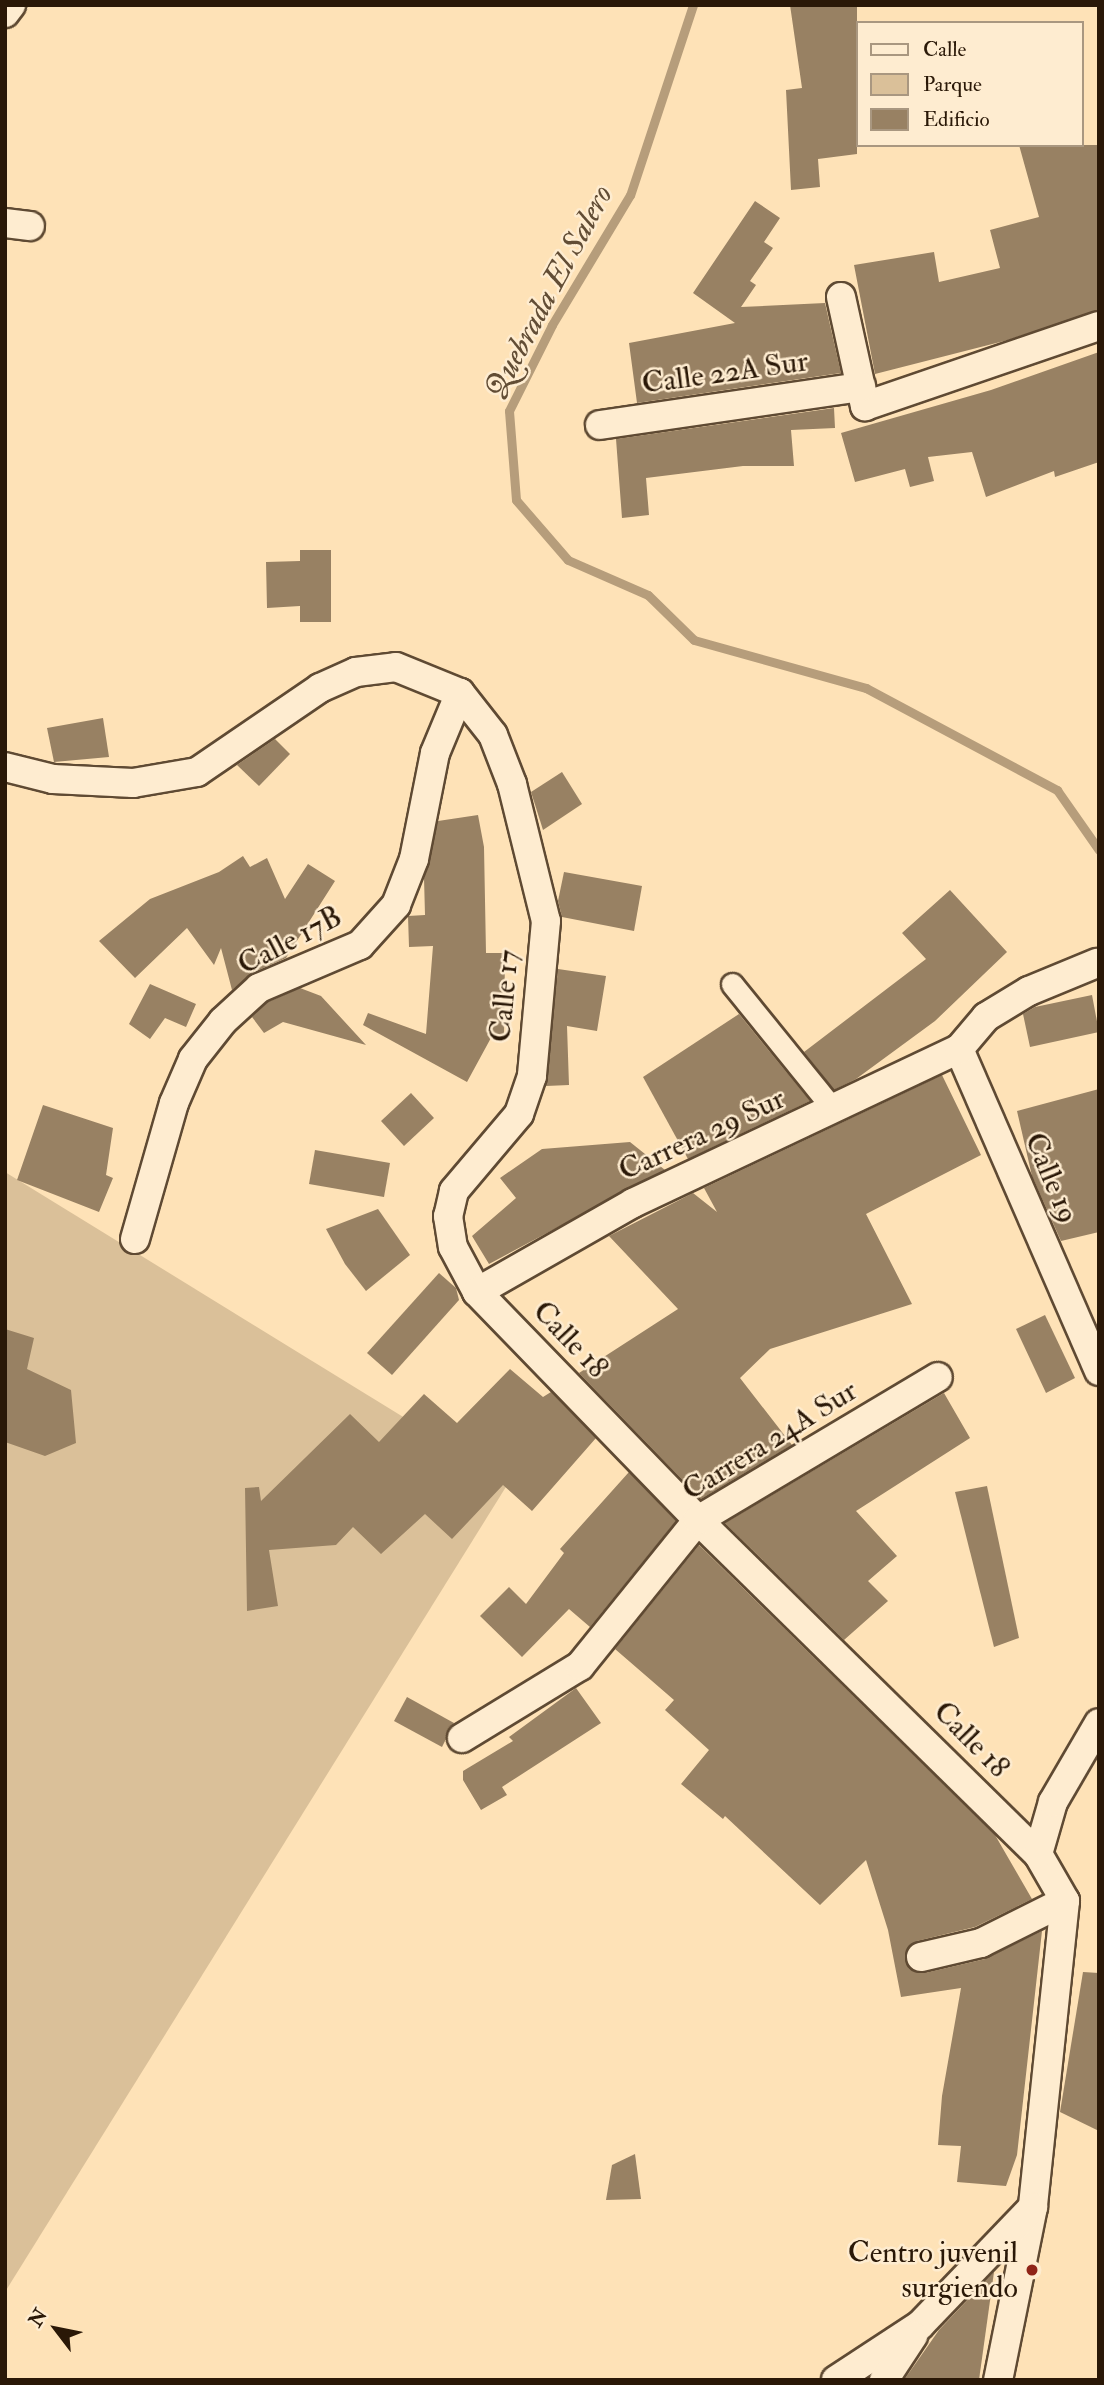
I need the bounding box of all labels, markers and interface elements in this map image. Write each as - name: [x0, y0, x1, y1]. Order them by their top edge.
- legend: [856, 21, 1083, 147]
- text: Calle: [923, 36, 966, 63]
- text: Parque: [923, 71, 982, 98]
- text: Edificio: [923, 106, 990, 133]
- water label: Quebrada El Salero: [477, 179, 621, 405]
- street label: Calle 22A Sur: [640, 344, 810, 402]
- street label: Calle 17B: [232, 899, 348, 983]
- street label: Calle 17: [483, 948, 527, 1044]
- street label: Carrera 29 Sur: [613, 1081, 791, 1189]
- street label: Calle 19: [1016, 1128, 1086, 1228]
- street label: Calle 18: [525, 1294, 615, 1386]
- street label: Carrera 24A Sur: [676, 1373, 864, 1509]
- street label: Calle 18: [925, 1694, 1017, 1786]
- place label: Centro juvenil surgiendo: [848, 2235, 1018, 2306]
- marker: Centro juvenil surgiendo: [1024, 2262, 1040, 2278]
- north arrow: [21, 2294, 91, 2364]
- text: N: [24, 2304, 53, 2331]

